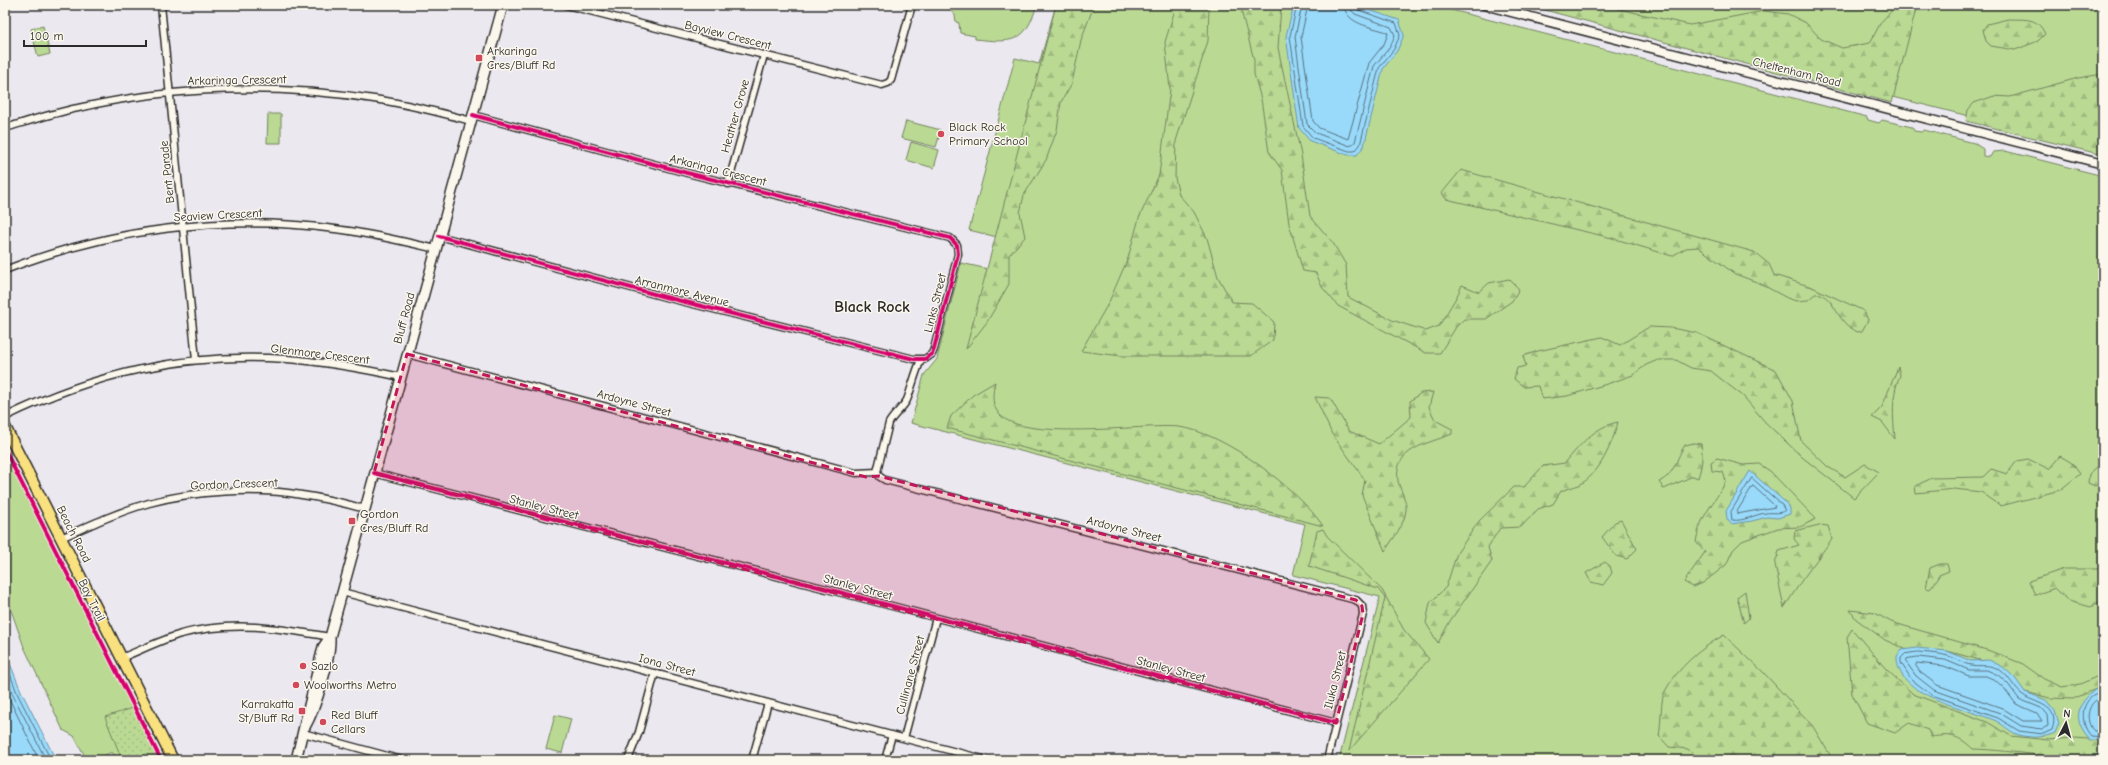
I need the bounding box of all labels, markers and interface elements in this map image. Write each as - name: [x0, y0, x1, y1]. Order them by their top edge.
- street label: Bayview Crescent: [683, 17, 773, 53]
- scale bar: [24, 22, 146, 48]
- text: 100 m: [30, 29, 63, 43]
- place label: Arkaringa Cres/Bluff Rd: [487, 44, 555, 72]
- marker: Arkaringa Cres/Bluff Rd: [474, 53, 484, 63]
- street label: Cheltenham Road: [1751, 54, 1843, 90]
- street label: Arkaringa Crescent: [187, 72, 287, 88]
- street label: Heather Grove: [718, 78, 752, 154]
- place label: Black Rock Primary School: [949, 120, 1028, 148]
- marker: Black Rock Primary School: [936, 129, 946, 139]
- street label: Bent Parade: [157, 140, 177, 204]
- street label: Arkaringa Crescent: [668, 151, 768, 189]
- street label: Seaview Crescent: [173, 206, 263, 224]
- street label: Links Street: [921, 272, 949, 334]
- street label: Arranmore Avenue: [634, 273, 730, 309]
- street label: Bluff Road: [390, 291, 418, 345]
- district label: Black Rock: [834, 298, 910, 316]
- street label: Glenmore Crescent: [270, 341, 371, 367]
- street label: Ardoyne Street: [595, 386, 673, 420]
- street label: Gordon Crescent: [190, 475, 278, 493]
- street label: Stanley Street: [508, 492, 580, 522]
- street label: Beach Road: [54, 503, 94, 565]
- place label: Gordon Cres/Bluff Rd: [360, 507, 428, 535]
- street label: Ardoyne Street: [1085, 513, 1163, 545]
- marker: Gordon Cres/Bluff Rd: [347, 516, 357, 526]
- street label: Stanley Street: [822, 571, 894, 603]
- street label: Bay Trail: [75, 577, 109, 623]
- street label: Cullinane Street: [893, 634, 927, 716]
- street label: Iluka Street: [1321, 649, 1349, 710]
- street label: Iona Street: [637, 651, 697, 679]
- street label: Stanley Street: [1135, 653, 1207, 685]
- place label: Sazlo: [311, 659, 338, 673]
- marker: Sazlo: [298, 661, 308, 671]
- place label: Woolworths Metro: [304, 678, 397, 692]
- marker: Woolworths Metro: [291, 680, 301, 690]
- place label: Karrakatta St/Bluff Rd: [238, 697, 294, 725]
- north arrow: [2046, 703, 2086, 743]
- marker: Karrakatta St/Bluff Rd: [297, 706, 307, 716]
- text: N: [2063, 707, 2071, 720]
- place label: Red Bluff Cellars: [331, 708, 378, 736]
- marker: Red Bluff Cellars: [318, 717, 328, 727]

